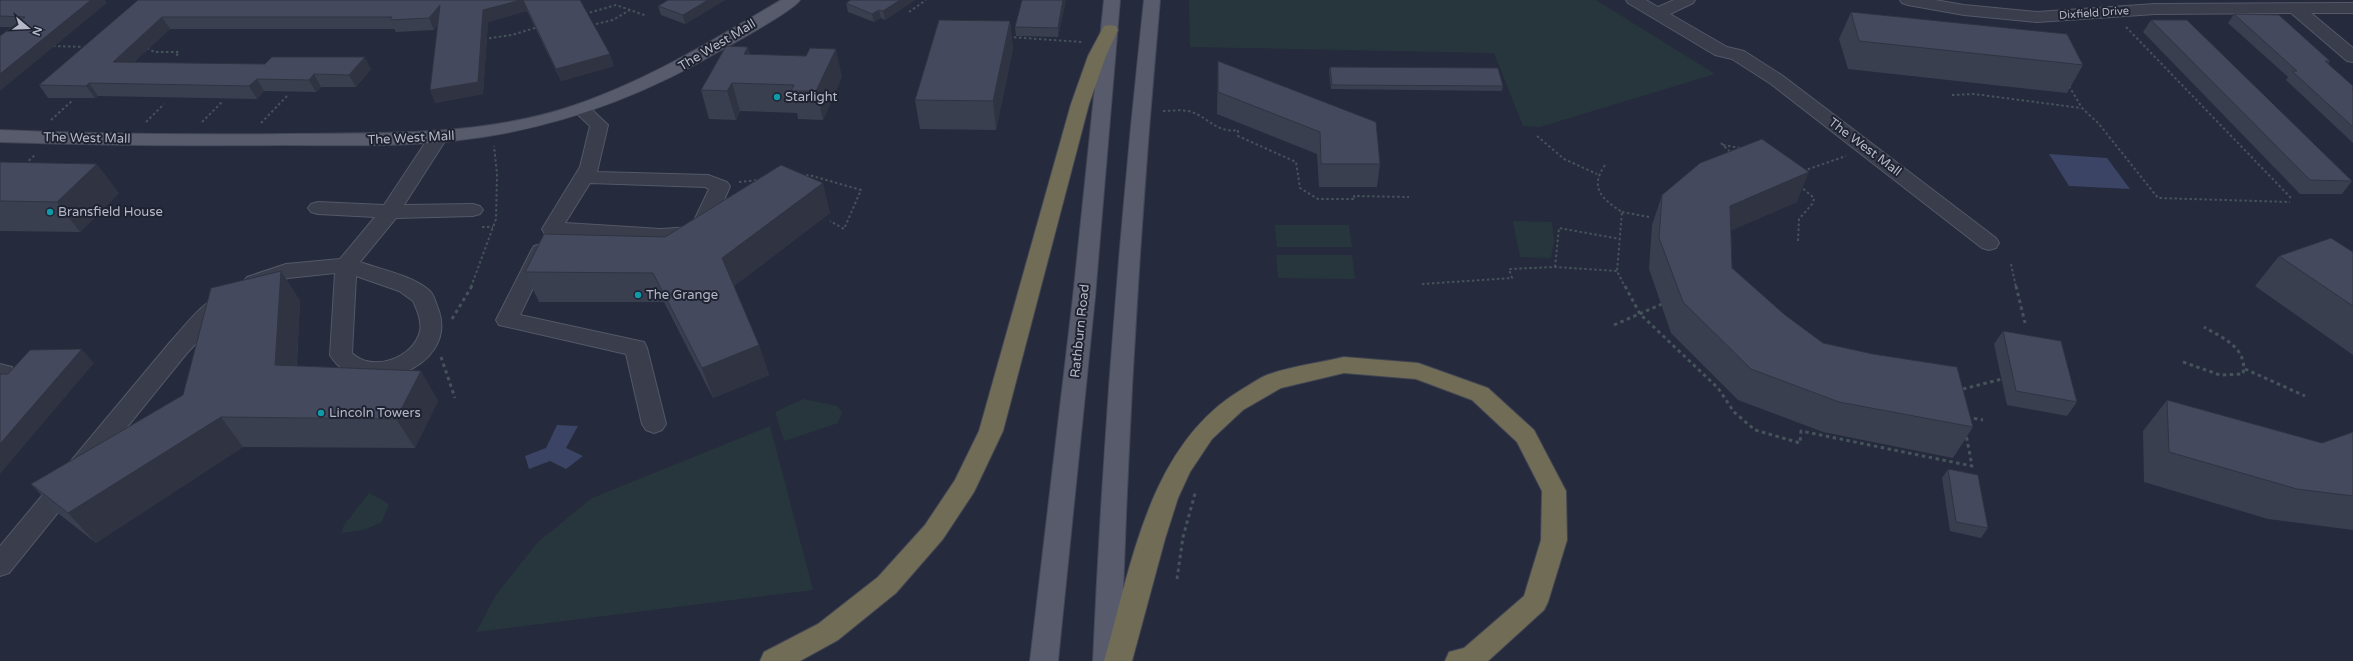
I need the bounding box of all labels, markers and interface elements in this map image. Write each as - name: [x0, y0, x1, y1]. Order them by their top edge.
- street label: Dixfield Drive: [2059, 4, 2129, 22]
- north arrow: [8, 8, 48, 48]
- street label: The West Mall: [675, 16, 759, 74]
- text: N: [29, 25, 45, 37]
- place label: Starlight: [785, 89, 837, 105]
- marker: Starlight: [772, 92, 782, 102]
- street label: The West Mall: [1825, 114, 1905, 180]
- street label: The West Mall: [367, 128, 455, 148]
- street label: The West Mall: [43, 129, 131, 147]
- place label: Bransfield House: [58, 204, 163, 220]
- marker: Bransfield House: [45, 207, 55, 217]
- street label: Rathburn Road: [1067, 283, 1093, 379]
- place label: The Grange: [646, 287, 718, 303]
- marker: The Grange: [633, 290, 643, 300]
- place label: Lincoln Towers: [329, 405, 421, 421]
- marker: Lincoln Towers: [316, 408, 326, 418]

